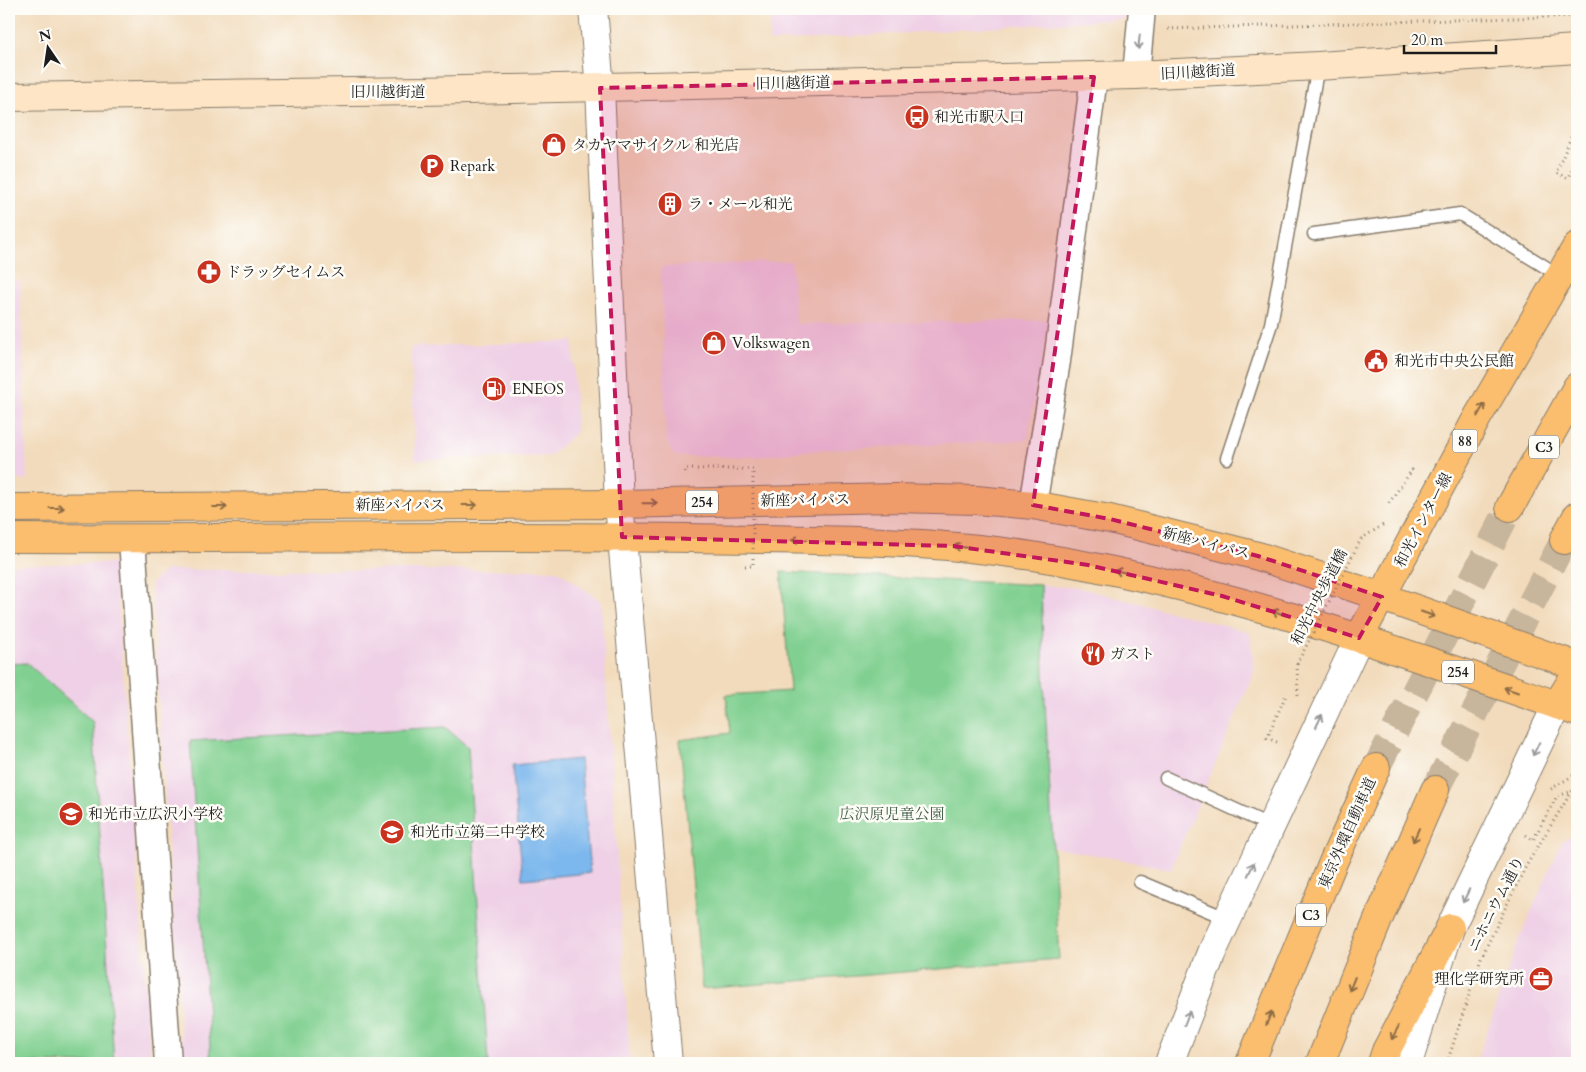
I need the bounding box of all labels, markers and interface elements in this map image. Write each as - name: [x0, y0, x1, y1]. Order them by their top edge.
- north arrow: [22, 22, 72, 72]
- scale bar: [1404, 22, 1496, 54]
- text: N: [37, 25, 53, 46]
- text: 20 m: [1411, 30, 1443, 50]
- one-way arrow: [1134, 34, 1144, 50]
- street label: 旧川越街道: [1160, 60, 1236, 84]
- street label: 旧川越街道: [755, 72, 831, 94]
- street label: 旧川越街道: [350, 82, 426, 102]
- bus stop icon: 和光市駅入口: [904, 104, 930, 130]
- place label: 和光市駅入口: [934, 107, 1024, 127]
- shop icon: タカヤマサイクル 和光店: [541, 132, 567, 158]
- place label: タカヤマサイクル 和光店: [572, 135, 739, 155]
- parking icon: Repark: [419, 153, 445, 179]
- place label: Repark: [450, 156, 495, 176]
- building icon: ラ・メール和光: [657, 191, 683, 217]
- place label: ラ・メール和光: [688, 194, 793, 214]
- pharmacy icon: ドラッグセイムス: [196, 259, 222, 285]
- place label: ドラッグセイムス: [226, 262, 345, 282]
- shop icon: Volkswagen: [701, 330, 727, 356]
- place label: Volkswagen: [732, 333, 811, 353]
- public building icon: 和光市中央公民館: [1363, 348, 1389, 374]
- place label: 和光市中央公民館: [1394, 351, 1514, 371]
- fuel station icon: ENEOS: [481, 376, 507, 402]
- place label: ENEOS: [512, 379, 564, 399]
- one-way arrow: [1477, 404, 1487, 418]
- road number: 88: [1452, 430, 1478, 452]
- road number: C3: [1529, 436, 1559, 458]
- street label: 和光インター線: [1390, 469, 1456, 571]
- street label: 新座バイパス: [760, 489, 850, 511]
- road number: 254: [686, 491, 718, 514]
- street label: 新座バイパス: [355, 495, 445, 515]
- one-way arrow: [642, 498, 658, 508]
- one-way arrow: [462, 500, 478, 510]
- one-way arrow: [212, 502, 228, 512]
- one-way arrow: [49, 503, 65, 513]
- street label: 新座バイパス: [1160, 522, 1252, 564]
- one-way arrow: [791, 535, 808, 545]
- one-way arrow: [954, 542, 970, 552]
- street label: 和光中央歩道橋: [1286, 546, 1352, 648]
- one-way arrow: [1114, 567, 1130, 577]
- one-way arrow: [1271, 608, 1287, 618]
- one-way arrow: [1419, 609, 1435, 619]
- restaurant icon: ガスト: [1080, 641, 1106, 667]
- place label: ガスト: [1110, 644, 1155, 664]
- road number: 254: [1442, 660, 1474, 684]
- one-way arrow: [1503, 684, 1519, 694]
- one-way arrow: [1315, 714, 1325, 729]
- one-way arrow: [1531, 741, 1540, 756]
- street label: 東京外環自動車道: [1313, 774, 1381, 892]
- school or university icon: 和光市立広沢小学校: [58, 801, 84, 827]
- place label: 和光市立広沢小学校: [88, 804, 223, 824]
- park label: 広沢原児童公園: [839, 804, 945, 824]
- school or university icon: 和光市立第二中学校: [379, 819, 405, 845]
- place label: 和光市立第二中学校: [410, 822, 545, 842]
- one-way arrow: [1410, 827, 1420, 842]
- street label: ニホニウム通り: [1463, 853, 1529, 955]
- one-way arrow: [1246, 861, 1256, 876]
- one-way arrow: [1461, 888, 1471, 903]
- road number: C3: [1296, 904, 1326, 926]
- office icon: 理化学研究所: [1528, 966, 1554, 992]
- place label: 理化学研究所: [1434, 969, 1524, 989]
- one-way arrow: [1347, 976, 1357, 991]
- one-way arrow: [1183, 1011, 1192, 1026]
- one-way arrow: [1264, 1011, 1274, 1026]
- one-way arrow: [1390, 1026, 1400, 1041]

